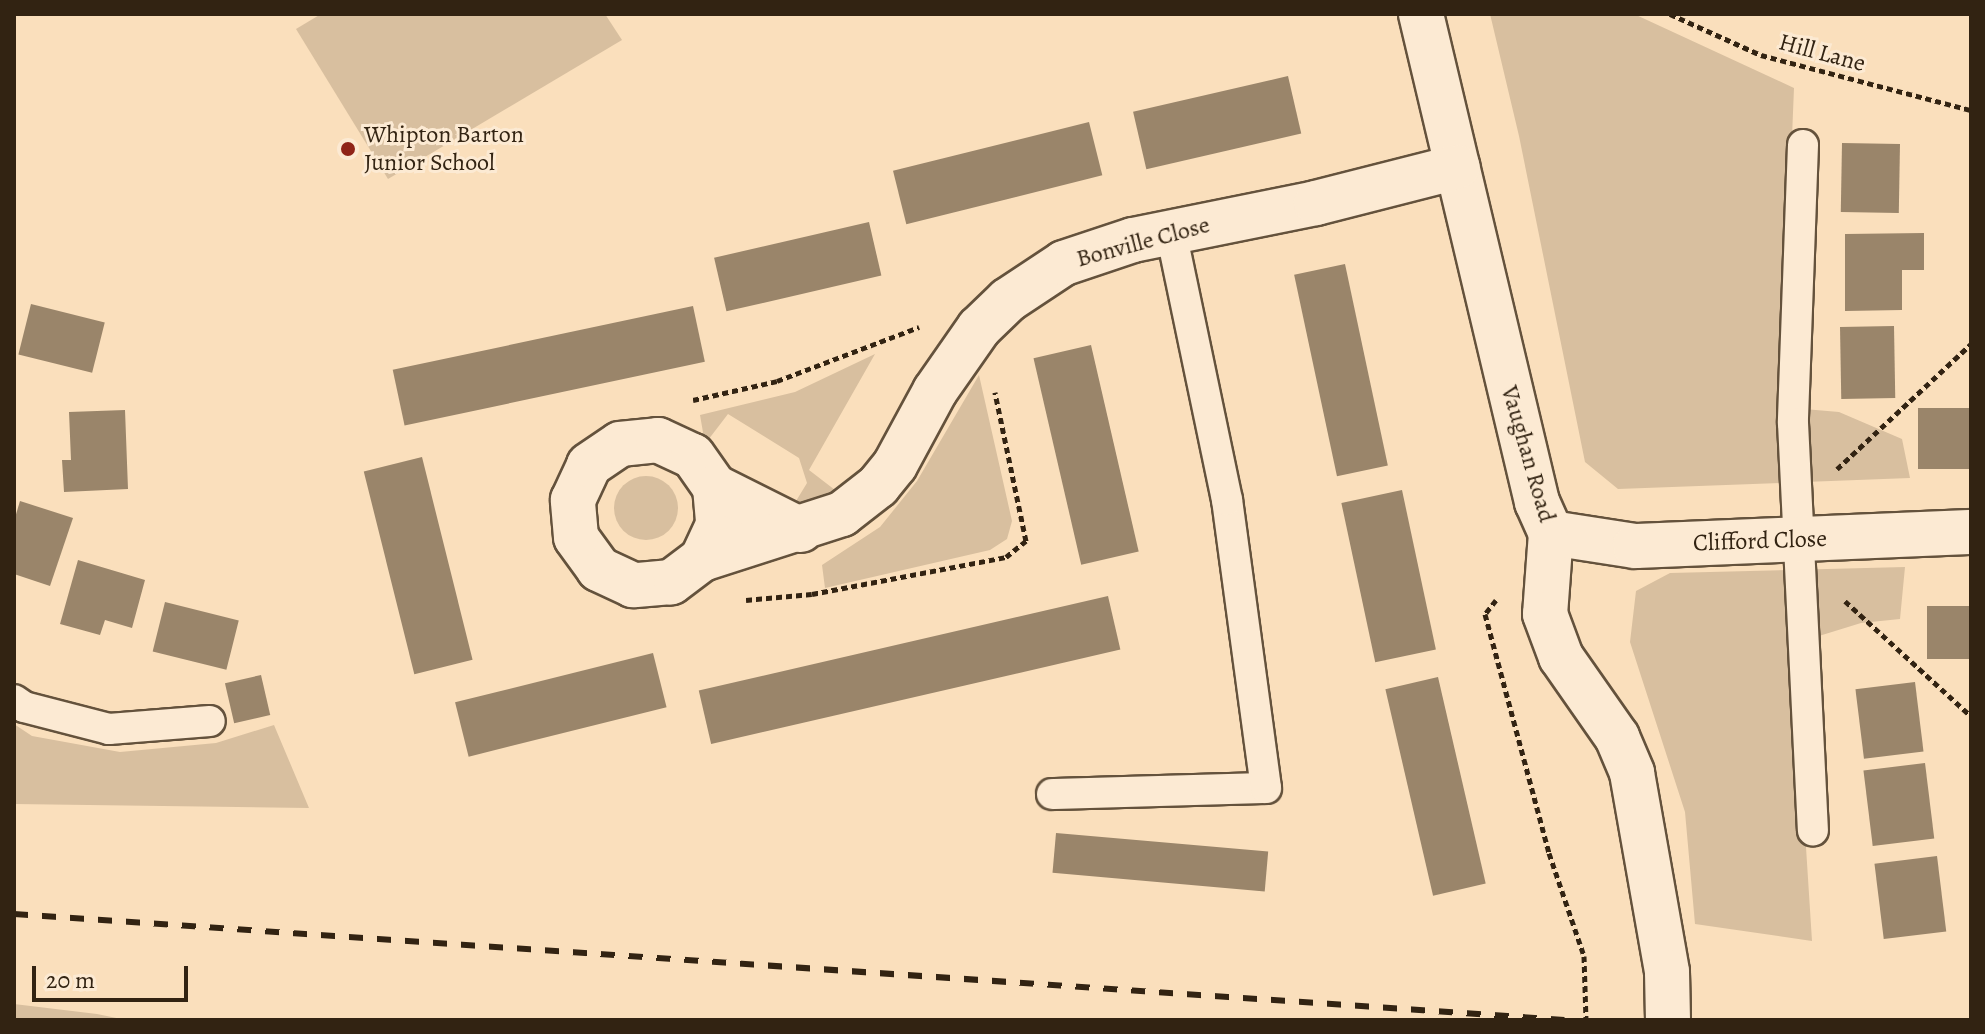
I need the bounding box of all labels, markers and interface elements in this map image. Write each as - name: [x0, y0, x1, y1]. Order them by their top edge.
- street label: Hill Lane: [1776, 28, 1868, 78]
- place label: Whipton Barton Junior School: [364, 121, 524, 177]
- marker: Whipton Barton Junior School: [339, 140, 357, 158]
- street label: Bonville Close: [1073, 210, 1213, 274]
- street label: Vaughan Road: [1495, 382, 1561, 526]
- street label: Clifford Close: [1692, 524, 1828, 558]
- scale bar: [36, 950, 192, 1000]
- text: 20 m: [46, 964, 95, 996]

